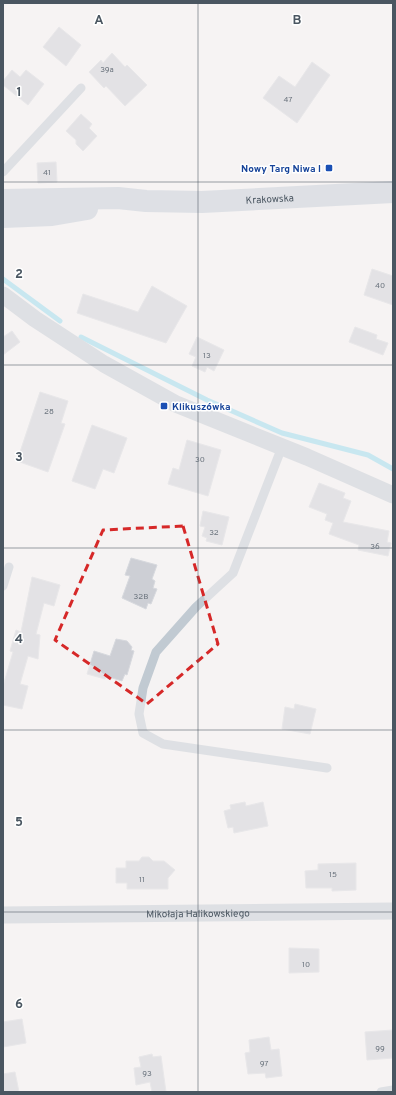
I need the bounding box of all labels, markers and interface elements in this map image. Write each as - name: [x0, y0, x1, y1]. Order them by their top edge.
- text: A: [94, 13, 104, 29]
- text: B: [293, 13, 302, 29]
- house number: 39a: [100, 65, 114, 75]
- text: 1: [16, 85, 22, 101]
- house number: 47: [283, 95, 293, 105]
- place label: Nowy Targ Niwa I: [241, 163, 321, 176]
- marker: Nowy Targ Niwa I: [324, 163, 334, 173]
- house number: 41: [43, 168, 51, 178]
- street label: Krakowska: [245, 192, 294, 208]
- text: 2: [15, 267, 23, 283]
- house number: 40: [375, 281, 385, 291]
- house number: 13: [203, 351, 211, 361]
- marker: Klikuszówka: [159, 401, 169, 411]
- place label: Klikuszówka: [172, 401, 231, 414]
- house number: 28: [44, 407, 54, 417]
- text: 3: [15, 450, 23, 466]
- house number: 30: [195, 455, 205, 465]
- house number: 32: [209, 528, 219, 538]
- house number: 36: [370, 542, 380, 552]
- house number: 32B: [134, 592, 148, 602]
- text: 4: [15, 632, 23, 648]
- text: 5: [15, 815, 23, 831]
- house number: 15: [329, 870, 337, 880]
- house number: 11: [139, 875, 145, 885]
- street label: Mikołaja Halikowskiego: [146, 907, 250, 922]
- house number: 10: [302, 960, 310, 970]
- text: 6: [15, 997, 23, 1013]
- house number: 99: [375, 1044, 385, 1054]
- house number: 97: [260, 1059, 268, 1069]
- house number: 93: [142, 1069, 152, 1079]

